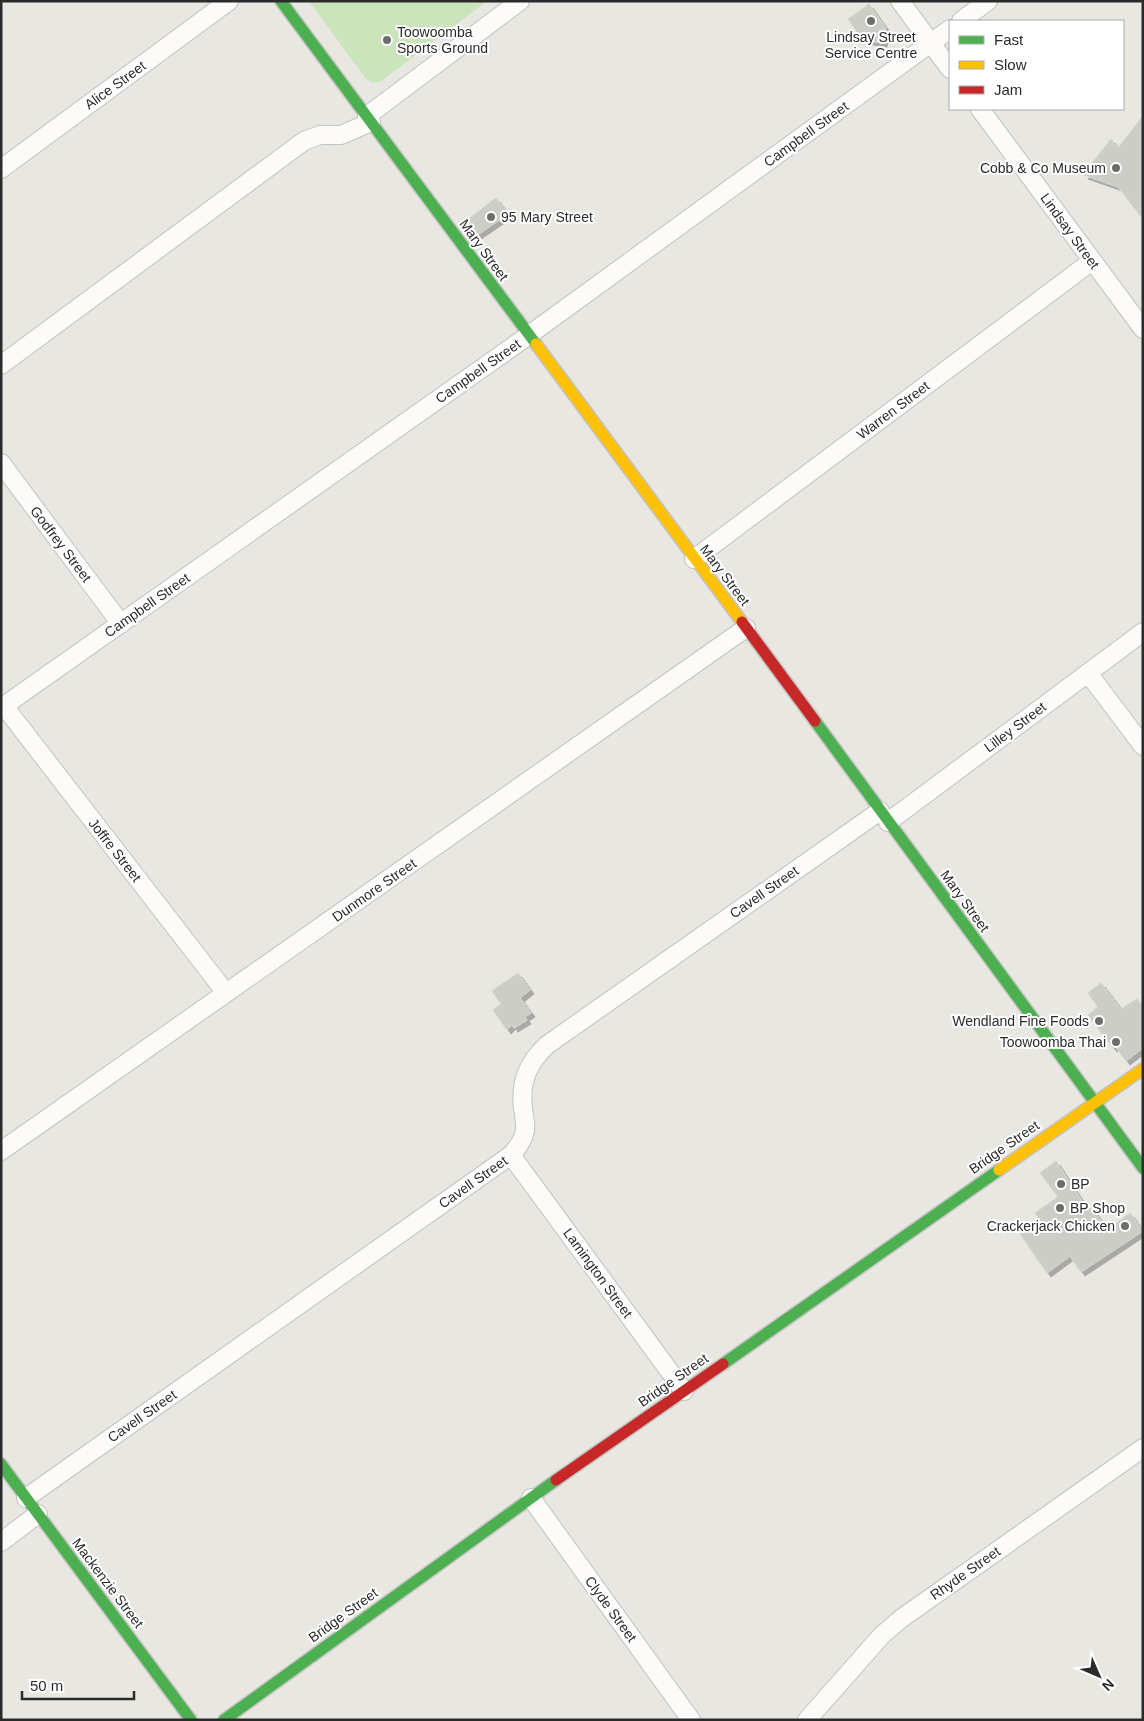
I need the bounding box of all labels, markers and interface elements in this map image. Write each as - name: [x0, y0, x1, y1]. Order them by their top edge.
- marker: Lindsay Street Service Centre: [865, 15, 877, 27]
- legend: [949, 20, 1124, 110]
- place label: Toowoomba Sports Ground: [397, 24, 488, 56]
- place label: Lindsay Street Service Centre: [825, 29, 918, 61]
- text: Fast: [994, 31, 1024, 48]
- marker: Toowoomba Sports Ground: [381, 34, 393, 46]
- text: Slow: [994, 56, 1027, 73]
- street label: Alice Street: [81, 57, 149, 113]
- text: Jam: [994, 81, 1022, 98]
- street label: Campbell Street: [761, 98, 851, 170]
- place label: Cobb & Co Museum: [980, 160, 1106, 176]
- marker: Cobb & Co Museum: [1110, 162, 1122, 174]
- street label: Lindsay Street: [1037, 190, 1103, 272]
- place label: 95 Mary Street: [501, 209, 593, 225]
- marker: 95 Mary Street: [485, 211, 497, 223]
- street label: Mary Street: [456, 216, 512, 284]
- street label: Campbell Street: [432, 336, 524, 406]
- street label: Warren Street: [854, 377, 932, 442]
- street label: Godfrey Street: [27, 503, 95, 585]
- street label: Mary Street: [697, 541, 753, 609]
- street label: Campbell Street: [101, 570, 193, 640]
- street label: Lilley Street: [981, 699, 1049, 755]
- street label: Joffre Street: [85, 815, 145, 885]
- street label: Dunmore Street: [329, 855, 419, 925]
- street label: Cavell Street: [727, 862, 801, 922]
- street label: Mary Street: [937, 867, 993, 935]
- place label: Wendland Fine Foods: [952, 1013, 1089, 1029]
- marker: Wendland Fine Foods: [1093, 1015, 1105, 1027]
- place label: Toowoomba Thai: [1000, 1034, 1106, 1050]
- marker: Toowoomba Thai: [1110, 1036, 1122, 1048]
- street label: Bridge Street: [966, 1117, 1042, 1177]
- street label: Cavell Street: [436, 1152, 510, 1212]
- place label: BP: [1071, 1176, 1090, 1192]
- marker: BP: [1055, 1178, 1067, 1190]
- place label: BP Shop: [1070, 1200, 1125, 1216]
- marker: BP Shop: [1054, 1202, 1066, 1214]
- place label: Crackerjack Chicken: [987, 1218, 1115, 1234]
- marker: Crackerjack Chicken: [1119, 1220, 1131, 1232]
- street label: Lamington Street: [560, 1225, 636, 1321]
- street label: Bridge Street: [635, 1350, 711, 1410]
- street label: Cavell Street: [105, 1386, 179, 1446]
- street label: Mackenzie Street: [69, 1535, 147, 1631]
- street label: Rhyde Street: [927, 1543, 1003, 1603]
- street label: Clyde Street: [582, 1573, 640, 1645]
- street label: Bridge Street: [305, 1584, 381, 1645]
- north arrow: [1074, 1651, 1124, 1701]
- scale bar: [22, 1668, 135, 1700]
- text: N: [1099, 1676, 1117, 1694]
- text: 50 m: [30, 1677, 63, 1694]

